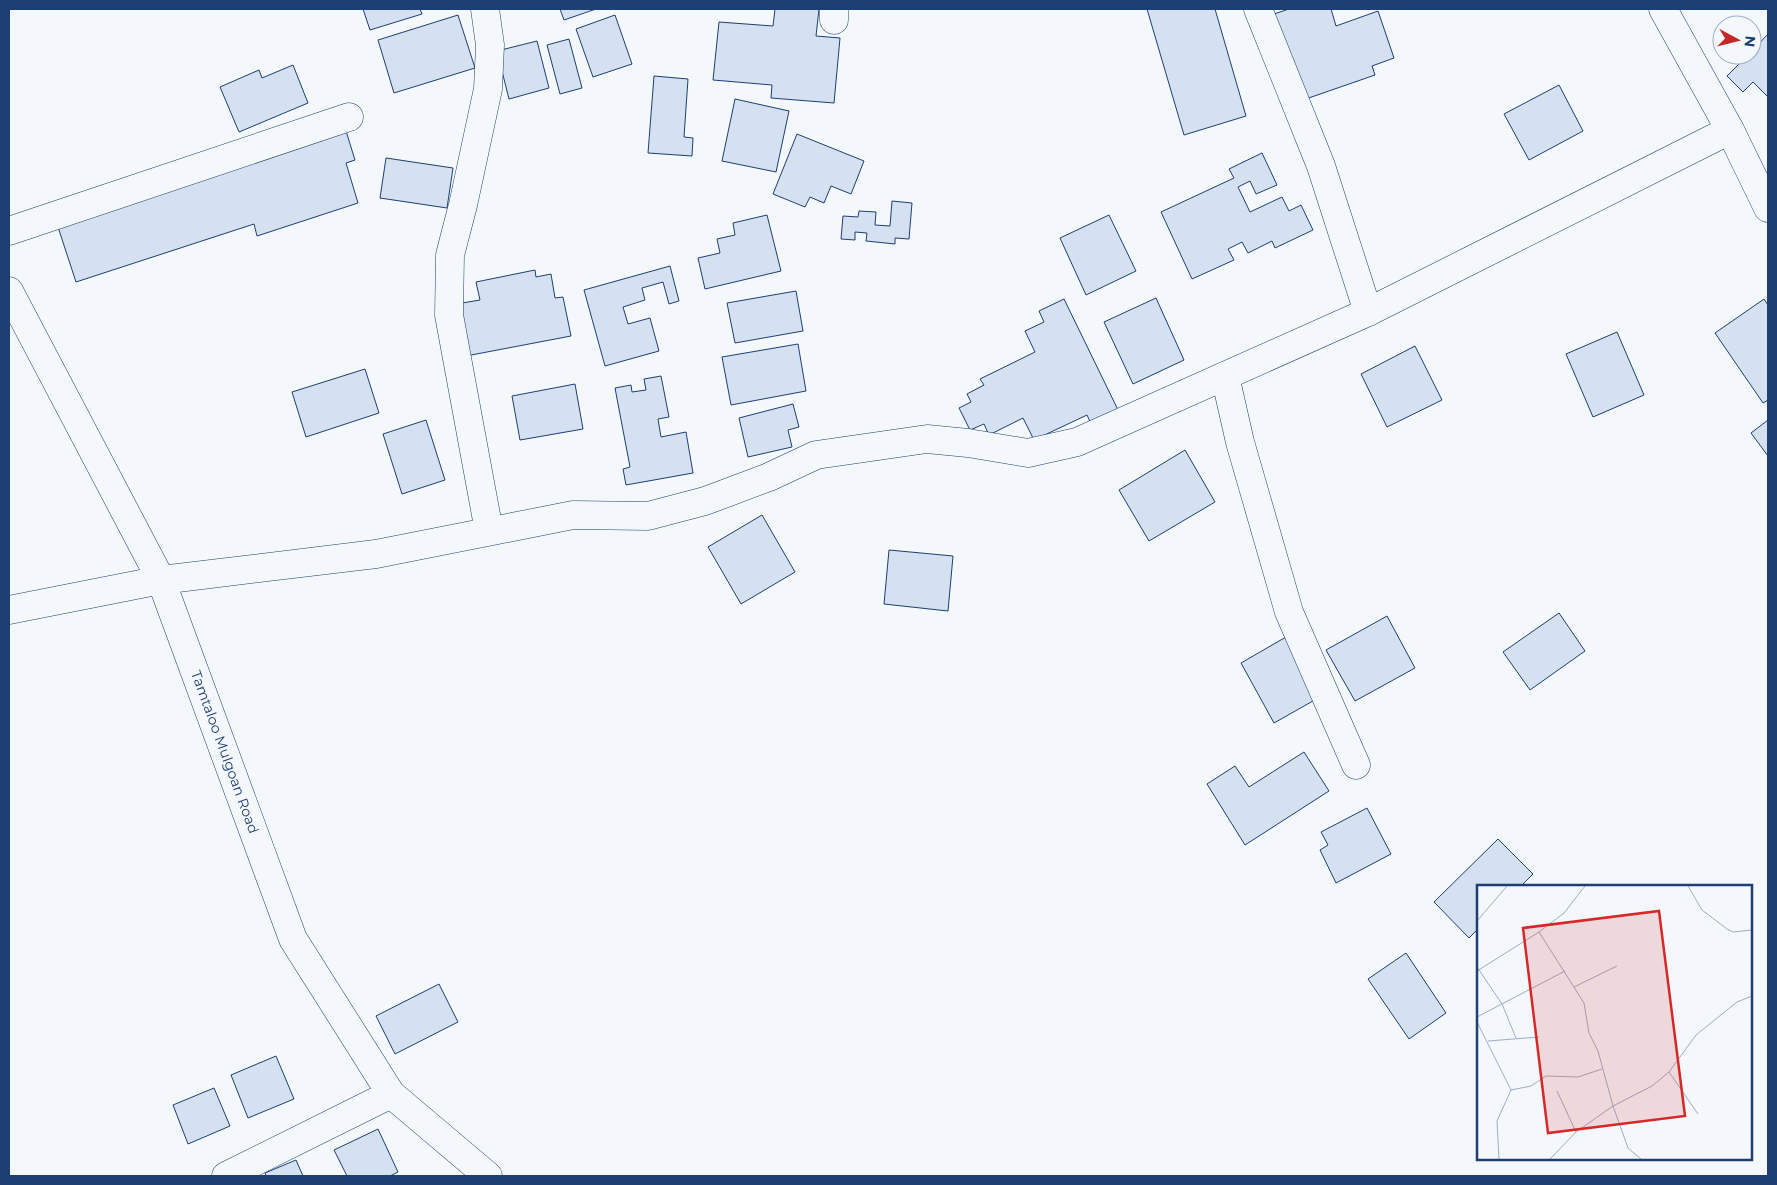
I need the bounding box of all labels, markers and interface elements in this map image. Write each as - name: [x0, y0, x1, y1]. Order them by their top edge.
- north arrow: [1712, 15, 1762, 65]
- text: N: [1740, 35, 1760, 48]
- street label: Tamtaloo Mulgoan Road: [187, 668, 263, 836]
- inset map: [1477, 885, 1752, 1160]

